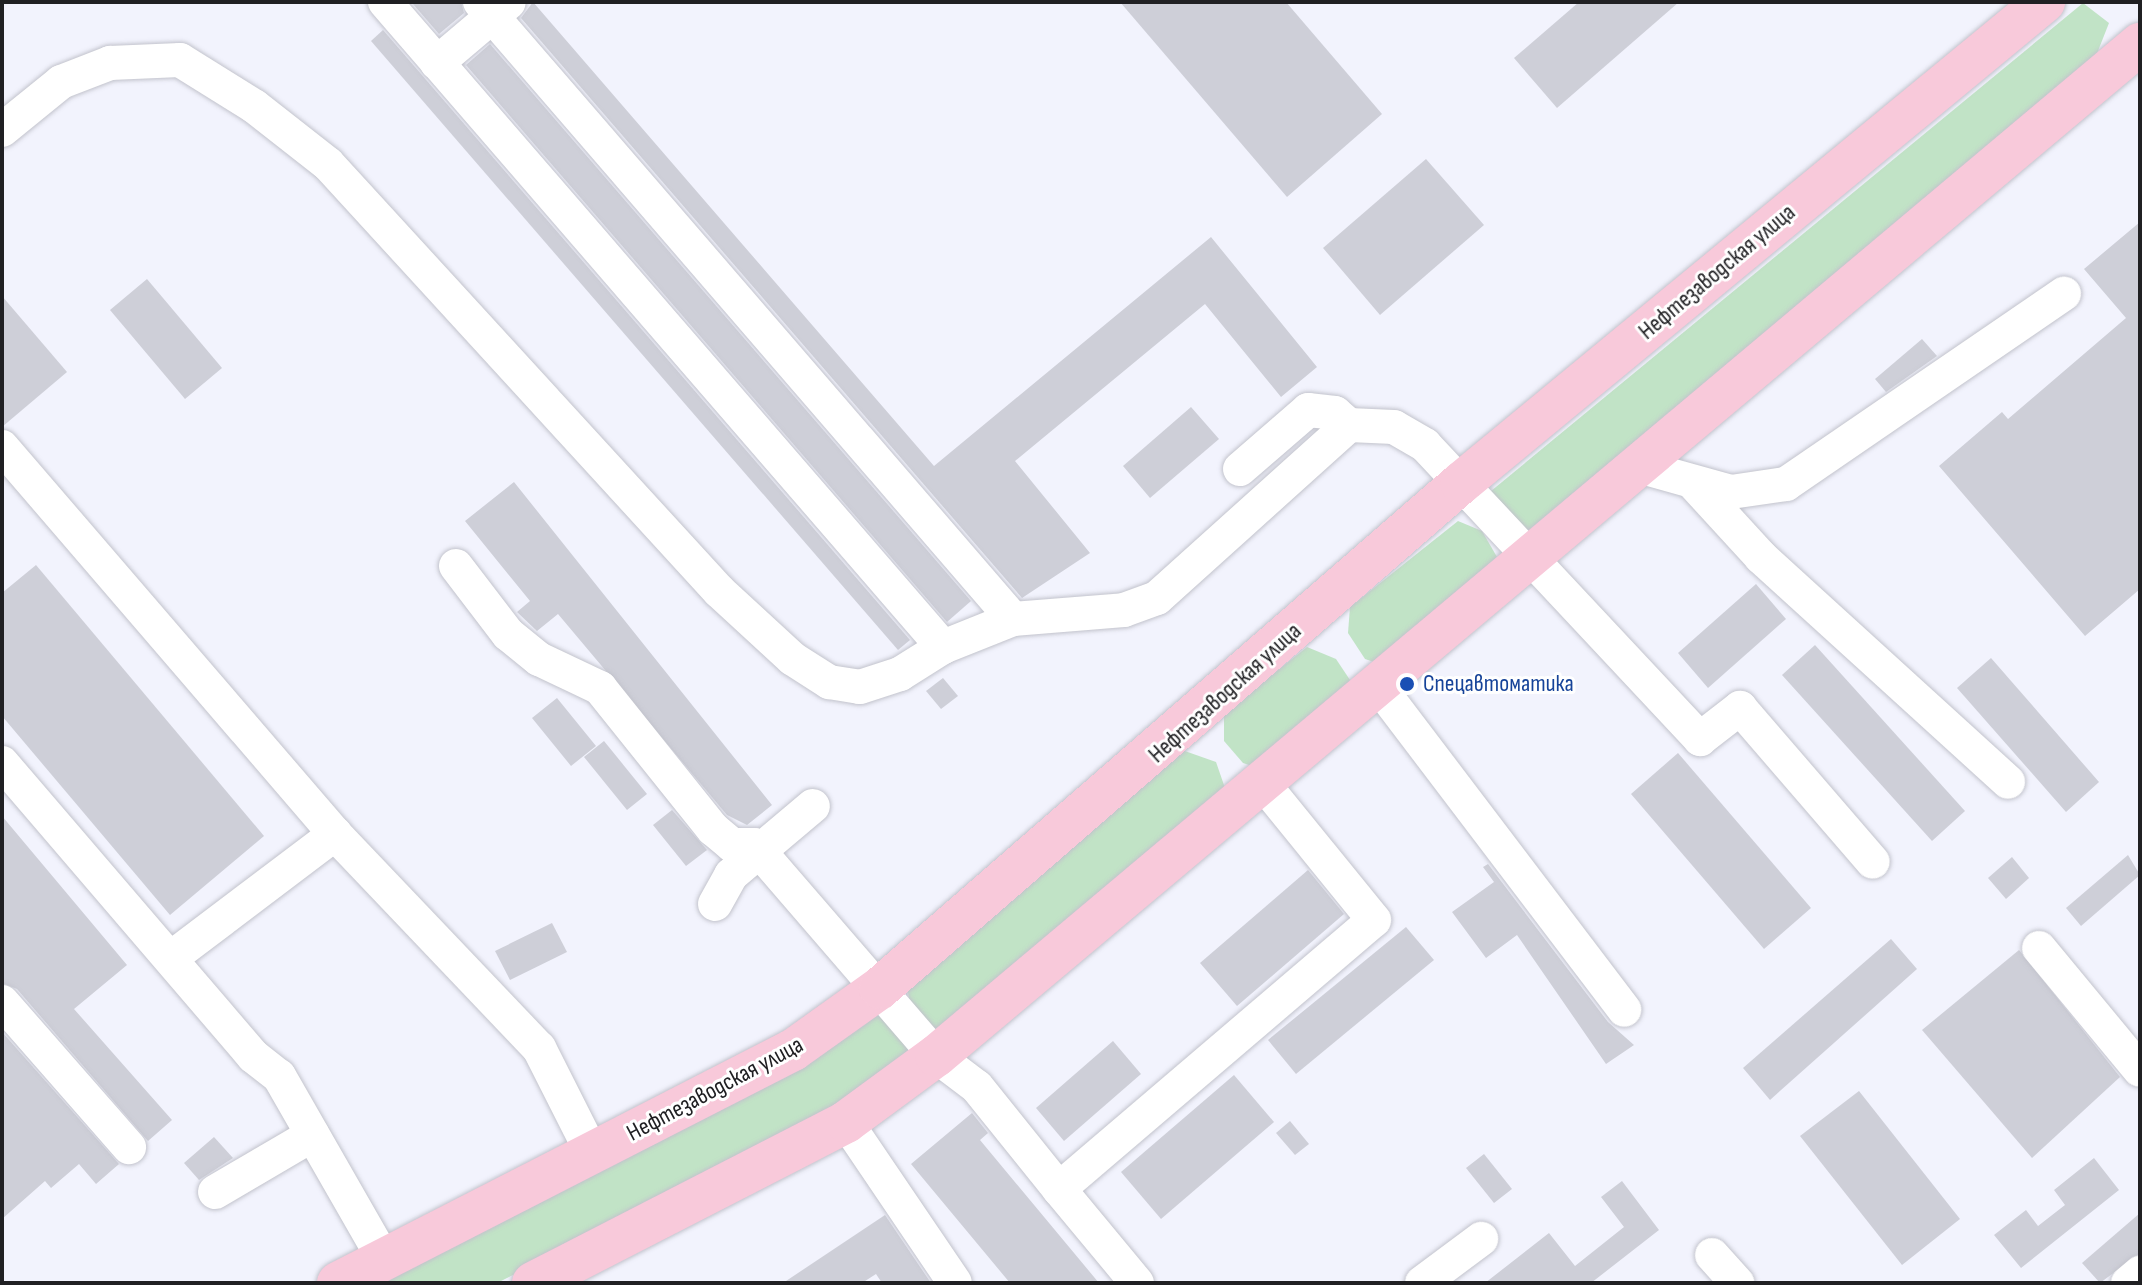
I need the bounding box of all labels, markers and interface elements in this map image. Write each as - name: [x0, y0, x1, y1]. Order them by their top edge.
- street label: Нефтезаводская улица: [1633, 198, 1801, 346]
- street label: Нефтезаводская улица: [1143, 617, 1307, 769]
- place label: Спецавтоматика: [1423, 670, 1574, 698]
- marker: Спецавтоматика: [1398, 675, 1416, 693]
- street label: Нефтезаводская улица: [622, 1030, 808, 1148]

